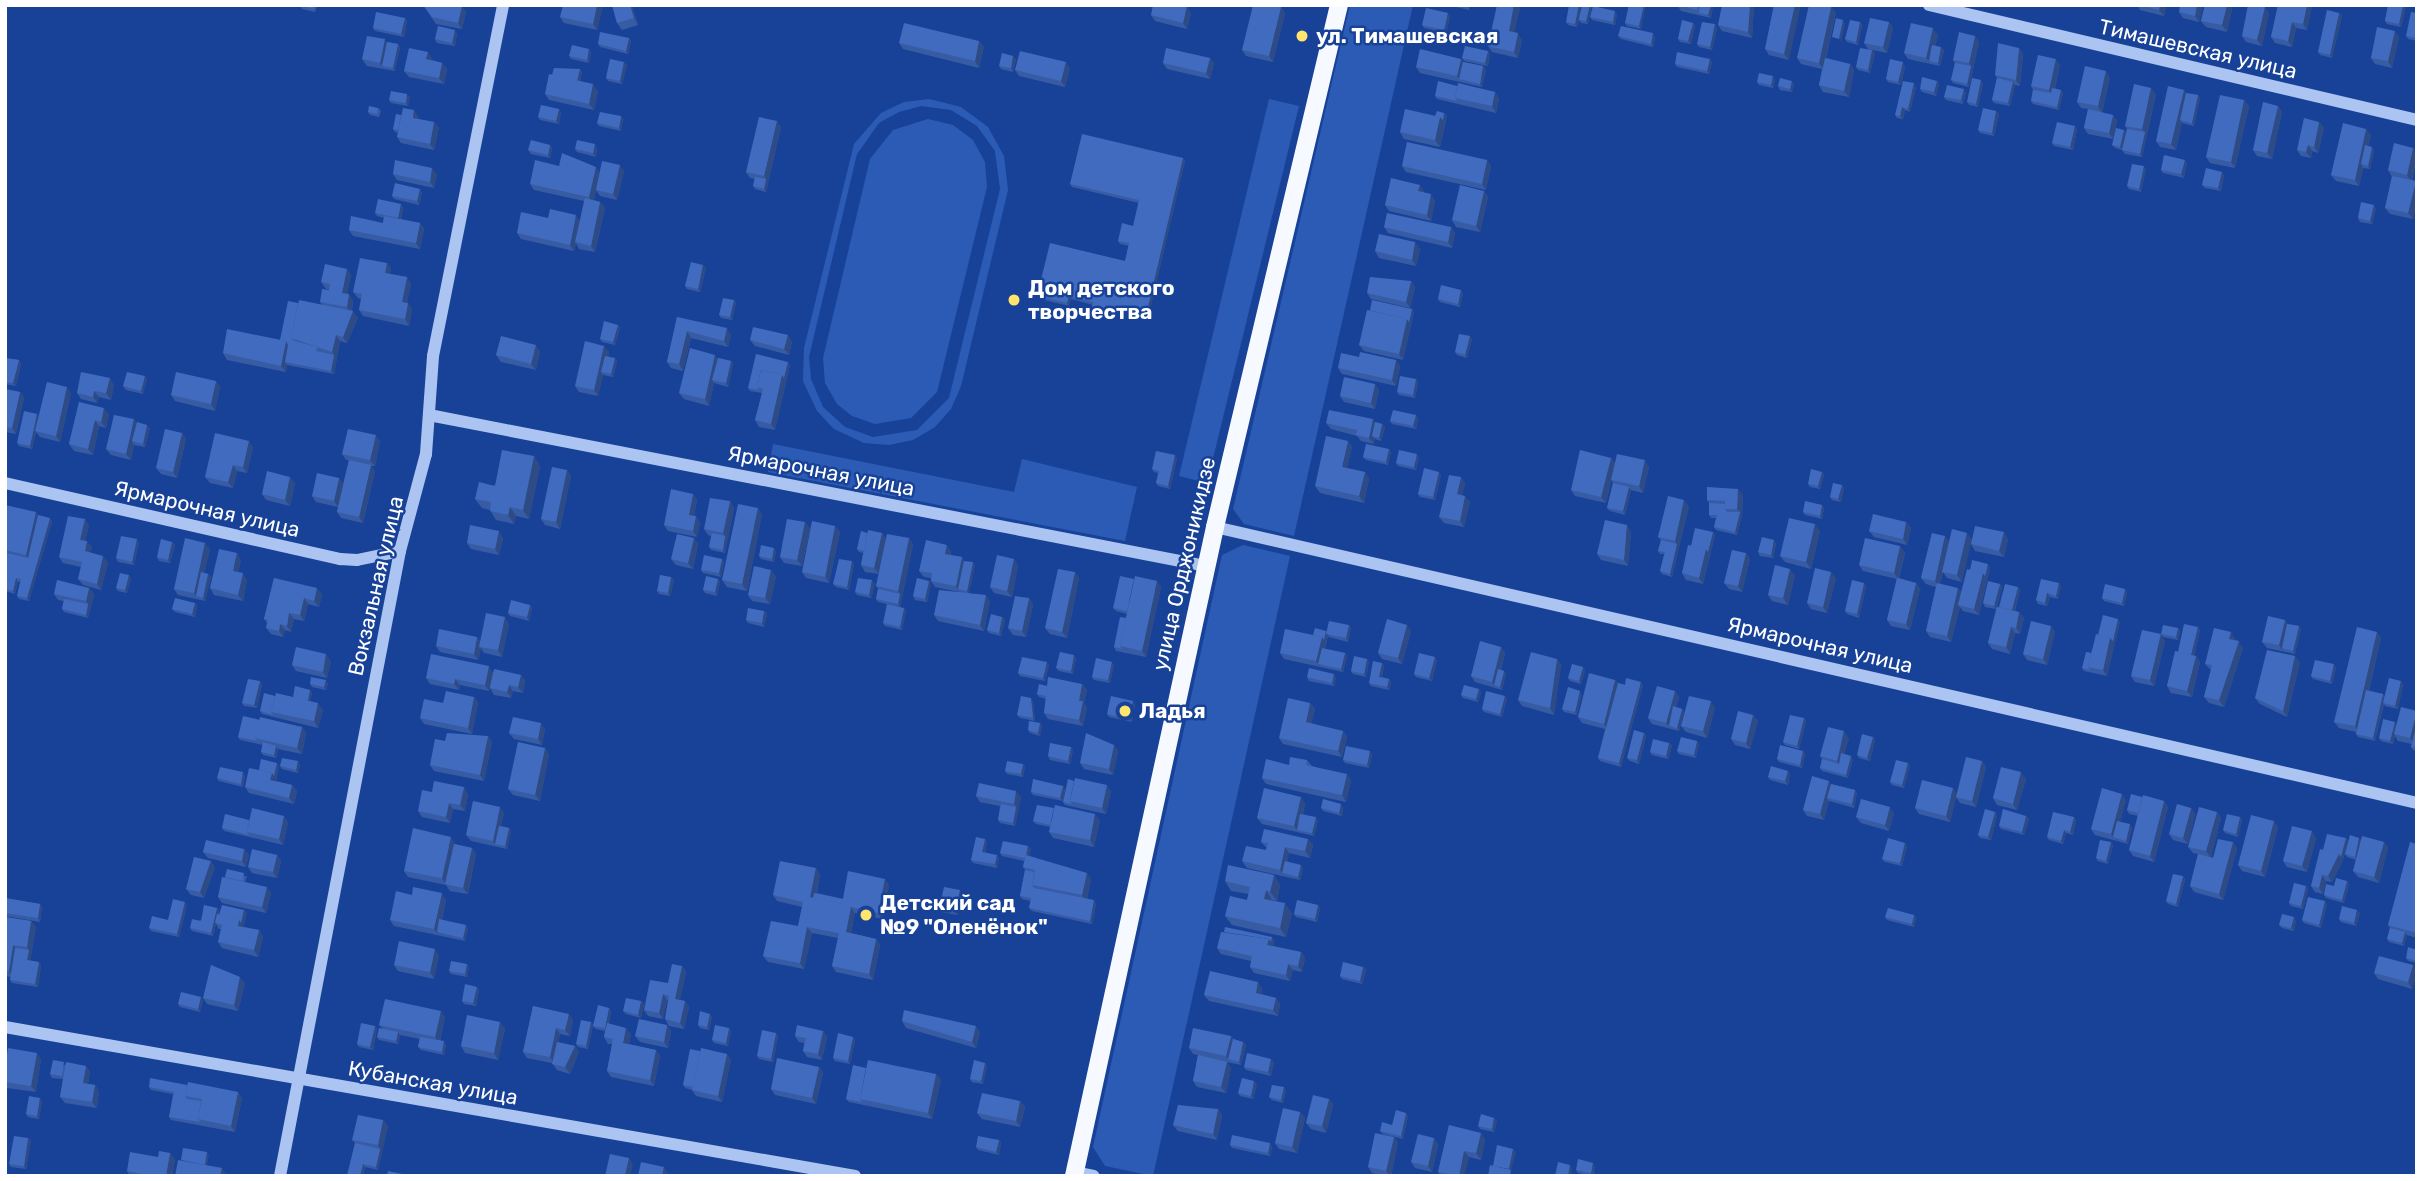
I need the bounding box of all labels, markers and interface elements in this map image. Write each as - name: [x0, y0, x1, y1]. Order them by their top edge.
- street label: Тимашевская улица: [2097, 14, 2299, 84]
- place label: ул. Тимашевская: [1316, 23, 1498, 49]
- marker: ул. Тимашевская: [1294, 28, 1310, 44]
- place label: Дом детского творчества: [1028, 275, 1174, 325]
- marker: Дом детского творчества: [1006, 292, 1022, 308]
- street label: Ярмарочная улица: [725, 441, 917, 501]
- street label: улица Орджоникидзе: [1147, 455, 1221, 673]
- street label: Ярмарочная улица: [112, 475, 302, 543]
- street label: Вокзальная улица: [343, 494, 409, 678]
- street label: Ярмарочная улица: [1725, 611, 1915, 679]
- place label: Ладья: [1139, 698, 1206, 724]
- marker: Ладья: [1117, 703, 1133, 719]
- place label: Детский сад №9 "Оленёнок": [880, 890, 1048, 940]
- marker: Детский сад №9 "Оленёнок": [858, 907, 874, 923]
- street label: Кубанская улица: [346, 1056, 520, 1110]

